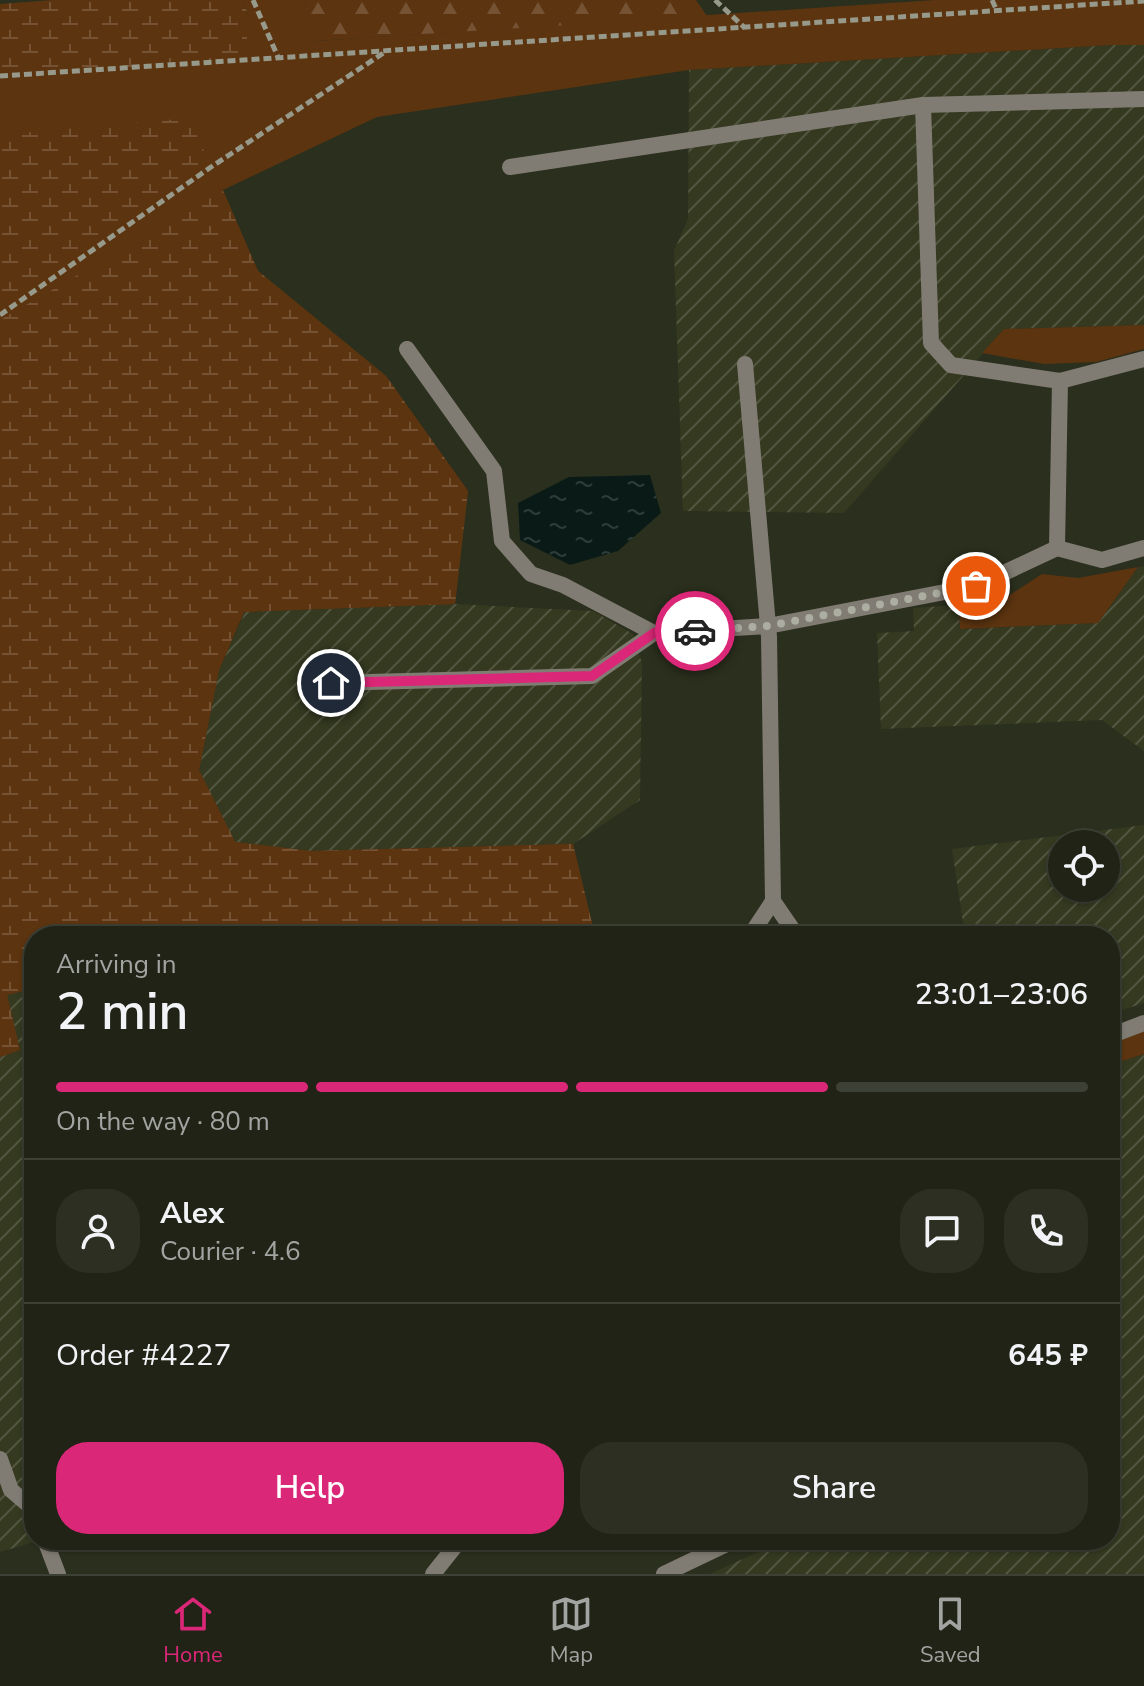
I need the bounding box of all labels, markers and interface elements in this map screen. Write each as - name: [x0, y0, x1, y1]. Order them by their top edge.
- pin: [942, 552, 1010, 620]
- icon: bag: [954, 564, 998, 608]
- courier: [655, 591, 735, 671]
- icon: car: [673, 609, 717, 653]
- pin: [297, 649, 365, 717]
- icon: home: [309, 661, 353, 705]
- map controls: [1048, 830, 1120, 902]
- button: locate: [1048, 830, 1120, 902]
- text: Arriving in: [56, 947, 177, 982]
- text: 23:01–23:06: [915, 974, 1088, 1015]
- text: 2 min: [56, 976, 189, 1047]
- text: On the way · 80 m: [56, 1104, 270, 1139]
- button: person: [56, 1189, 140, 1273]
- button: chat: [900, 1189, 984, 1273]
- button: phone: [1004, 1189, 1088, 1273]
- text: Alex: [160, 1193, 224, 1234]
- text: Courier · 4.6: [160, 1234, 301, 1269]
- text: Order #4227: [56, 1335, 231, 1376]
- text: 645 ₽: [1008, 1335, 1088, 1376]
- button: Help: [56, 1442, 564, 1534]
- button: Share: [580, 1442, 1088, 1534]
- tab: Home: [163, 1592, 223, 1670]
- tab: Map: [549, 1592, 593, 1670]
- tab: Saved: [920, 1592, 981, 1670]

